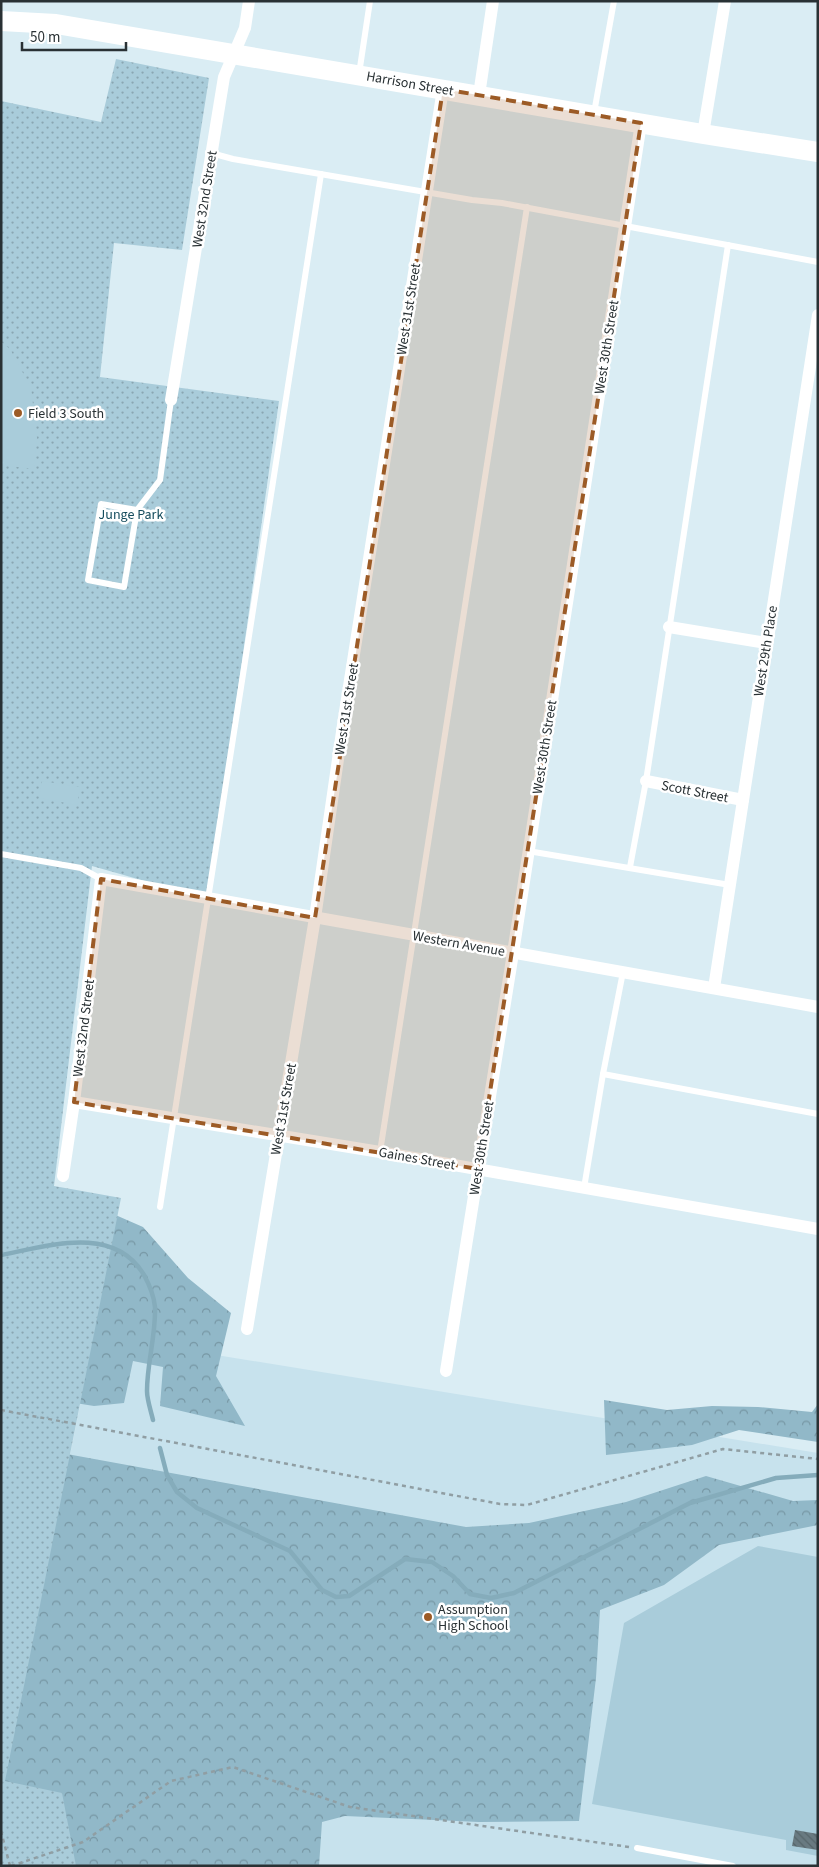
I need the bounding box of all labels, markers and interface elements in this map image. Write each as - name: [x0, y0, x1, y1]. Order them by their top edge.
- scale bar: [22, 20, 126, 52]
- text: 50 m: [30, 27, 60, 48]
- street label: Harrison Street: [365, 66, 455, 102]
- street label: West 32nd Street: [187, 149, 223, 249]
- street label: West 31st Street: [392, 261, 426, 357]
- street label: West 30th Street: [590, 298, 624, 396]
- place label: Field 3 South: [28, 404, 104, 424]
- marker: Field 3 South: [12, 407, 24, 419]
- park label: Junge Park: [99, 505, 163, 525]
- street label: West 29th Place: [749, 604, 783, 698]
- street label: West 31st Street: [330, 661, 364, 757]
- street label: West 30th Street: [528, 698, 562, 796]
- street label: Scott Street: [660, 776, 730, 808]
- street label: Western Avenue: [411, 926, 507, 962]
- street label: West 32nd Street: [68, 978, 100, 1078]
- street label: West 31st Street: [266, 1061, 302, 1157]
- street label: West 30th Street: [465, 1099, 499, 1197]
- street label: Gaines Street: [377, 1142, 457, 1176]
- place label: Assumption High School: [438, 1600, 509, 1636]
- marker: Assumption High School: [422, 1611, 434, 1623]

